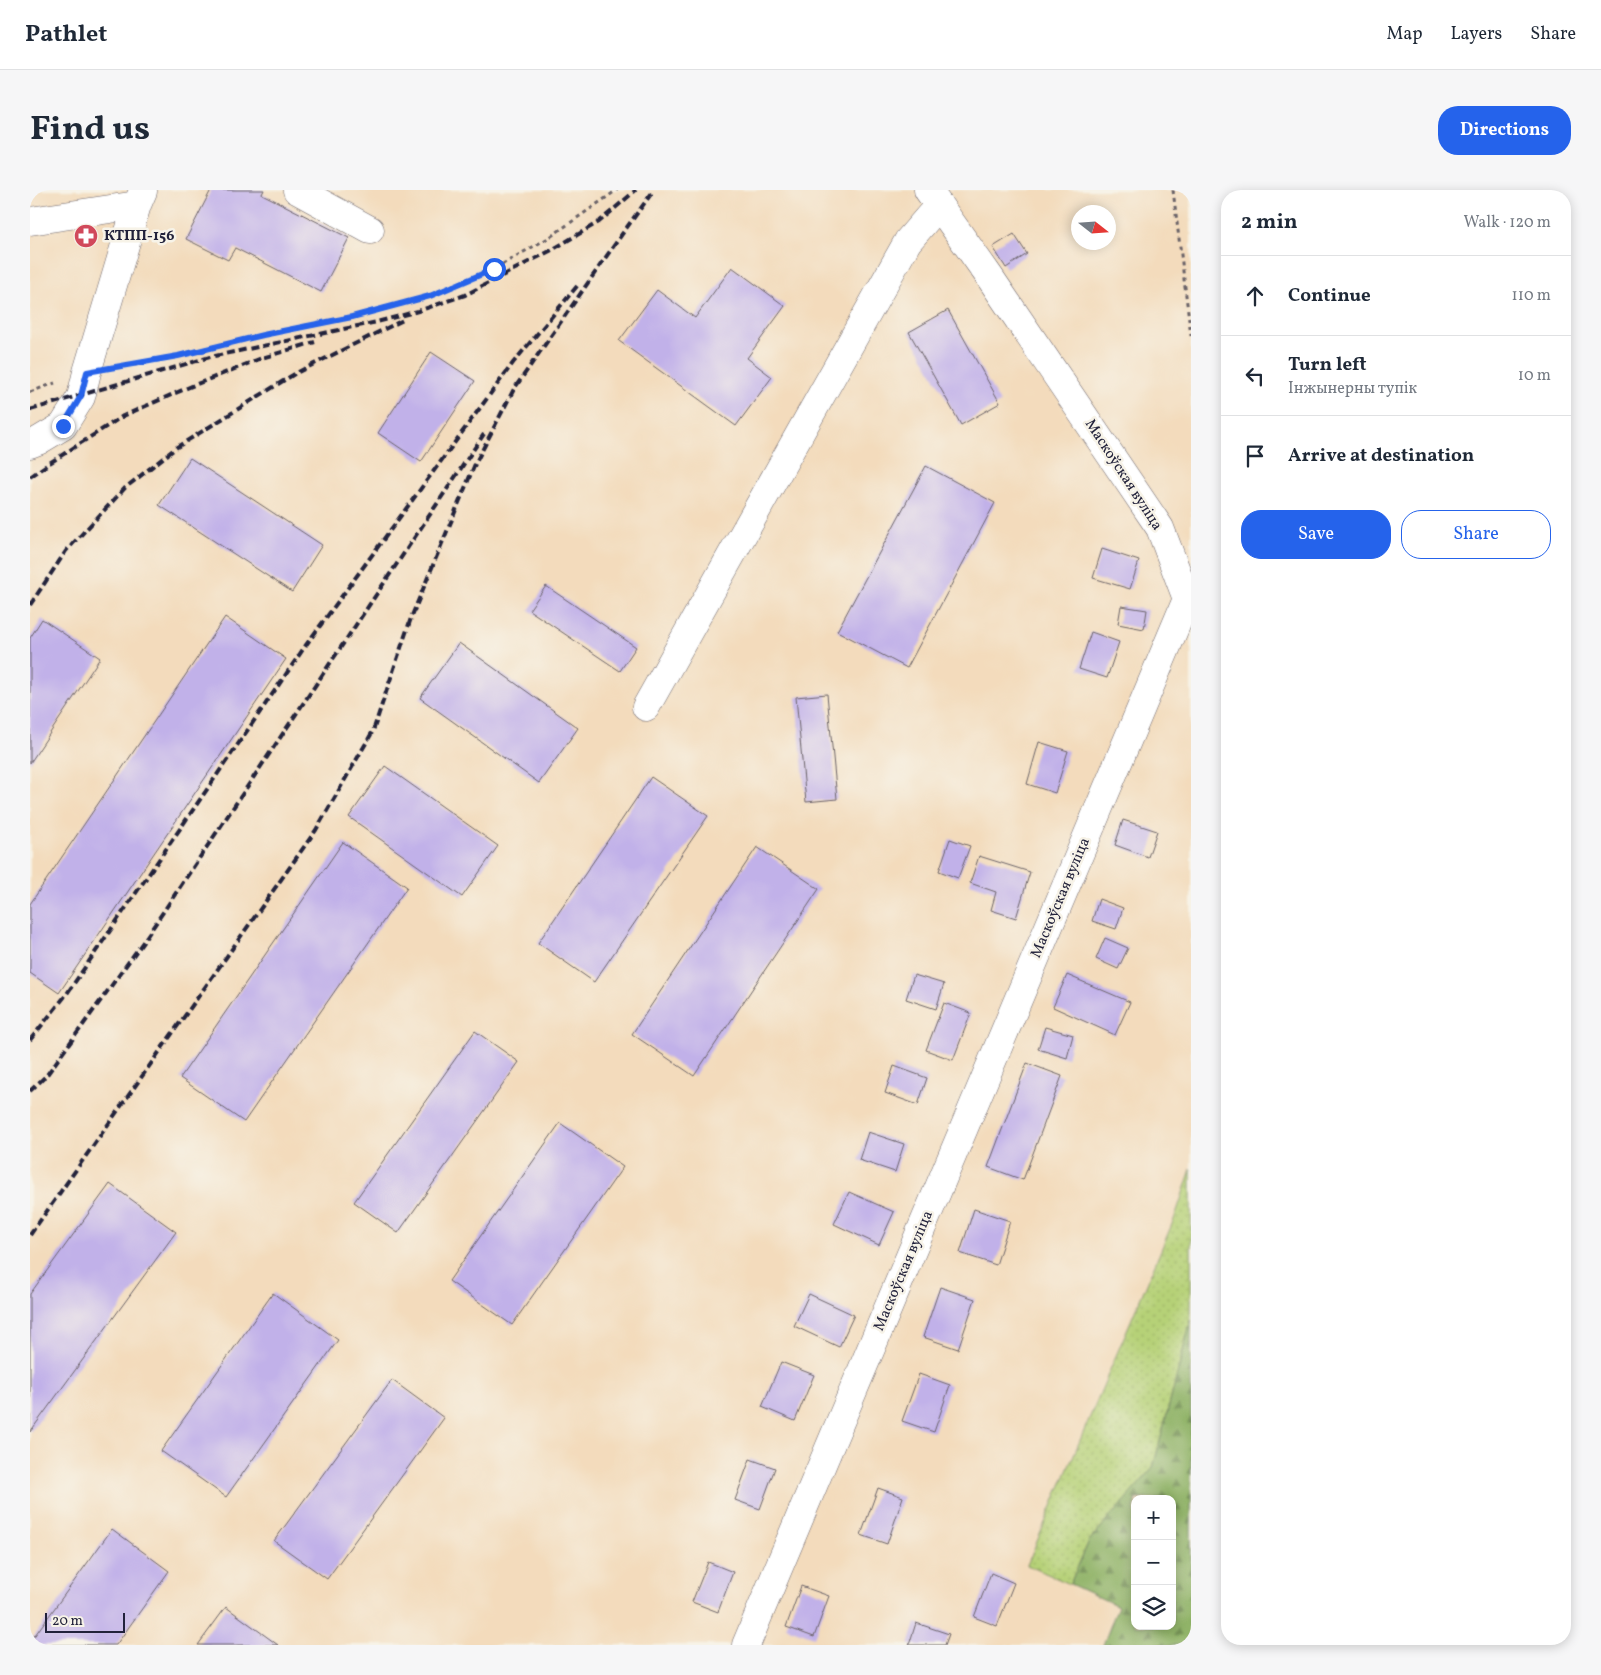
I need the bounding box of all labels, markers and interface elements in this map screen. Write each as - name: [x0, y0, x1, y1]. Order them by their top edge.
- text: Pathlet: [25, 18, 107, 52]
- text: Map: [1386, 22, 1422, 47]
- text: Layers: [1450, 22, 1502, 47]
- text: Share: [1530, 22, 1576, 47]
- text: Find us: [30, 106, 150, 154]
- button: Directions: [1438, 106, 1571, 155]
- north arrow: [1071, 205, 1116, 250]
- text: 2 min: [1241, 208, 1298, 237]
- text: Walk · 120 m: [1463, 212, 1551, 234]
- pharmacy icon: КТПП-156: [73, 223, 99, 249]
- place label: КТПП-156: [104, 226, 174, 247]
- route start: [483, 258, 506, 281]
- icon: ahead: [1241, 282, 1269, 310]
- text: Continue: [1288, 283, 1371, 309]
- text: 110 m: [1512, 285, 1551, 307]
- text: Turn left: [1288, 352, 1367, 378]
- icon: left: [1241, 362, 1269, 390]
- text: 10 m: [1518, 365, 1551, 387]
- text: Інжынерны тупік: [1288, 378, 1417, 400]
- route end: [52, 415, 75, 438]
- street label: Маскоўская вуліца: [1079, 415, 1167, 535]
- icon: arrive: [1241, 442, 1269, 470]
- text: Arrive at destination: [1288, 443, 1474, 469]
- button: Save: [1241, 510, 1391, 559]
- button: Share: [1401, 510, 1551, 559]
- street label: Маскоўская вуліца: [1026, 835, 1096, 961]
- street label: Маскоўская вуліца: [869, 1208, 939, 1334]
- map controls: [1131, 1495, 1176, 1630]
- button: +: [1131, 1495, 1176, 1540]
- button: −: [1131, 1540, 1176, 1585]
- button: layers: [1131, 1585, 1176, 1630]
- scale bar: [45, 1610, 125, 1633]
- text: 20 m: [52, 1612, 83, 1631]

